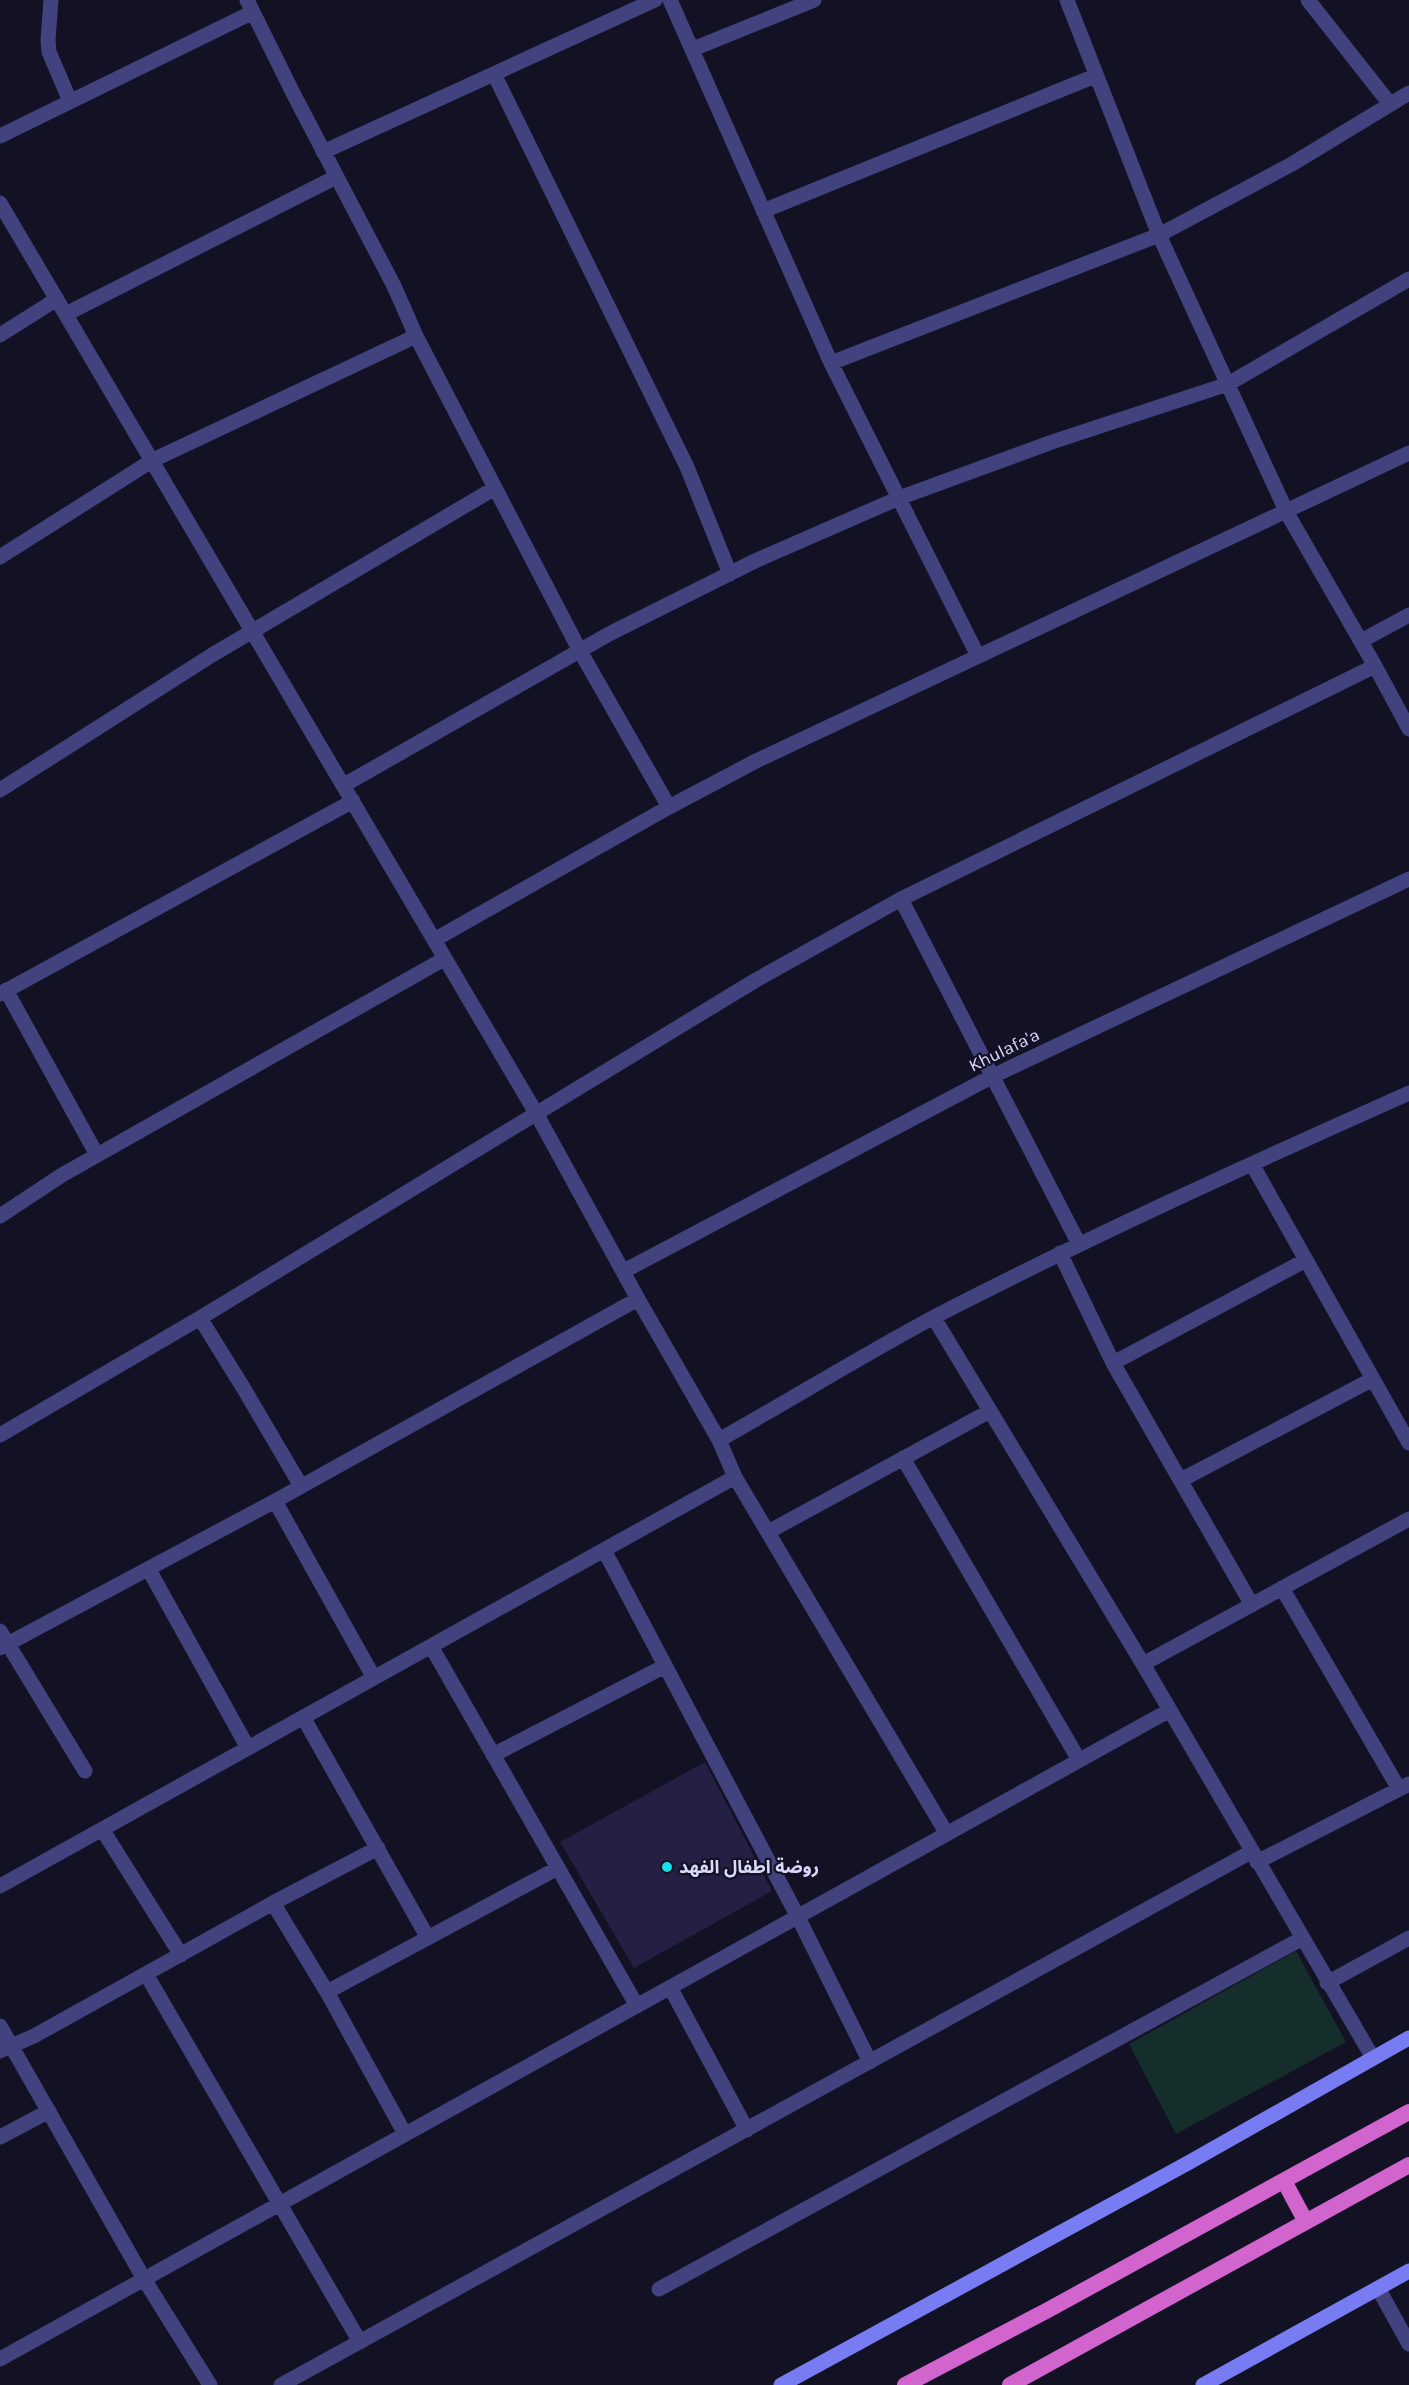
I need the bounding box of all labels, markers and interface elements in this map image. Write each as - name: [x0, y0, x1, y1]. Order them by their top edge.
- street label: Khulafa'a: [965, 1023, 1043, 1077]
- place label: روضة اطفال الفهد: [679, 1856, 819, 1878]
- marker: روضة اطفال الفهد: [660, 1860, 674, 1874]

